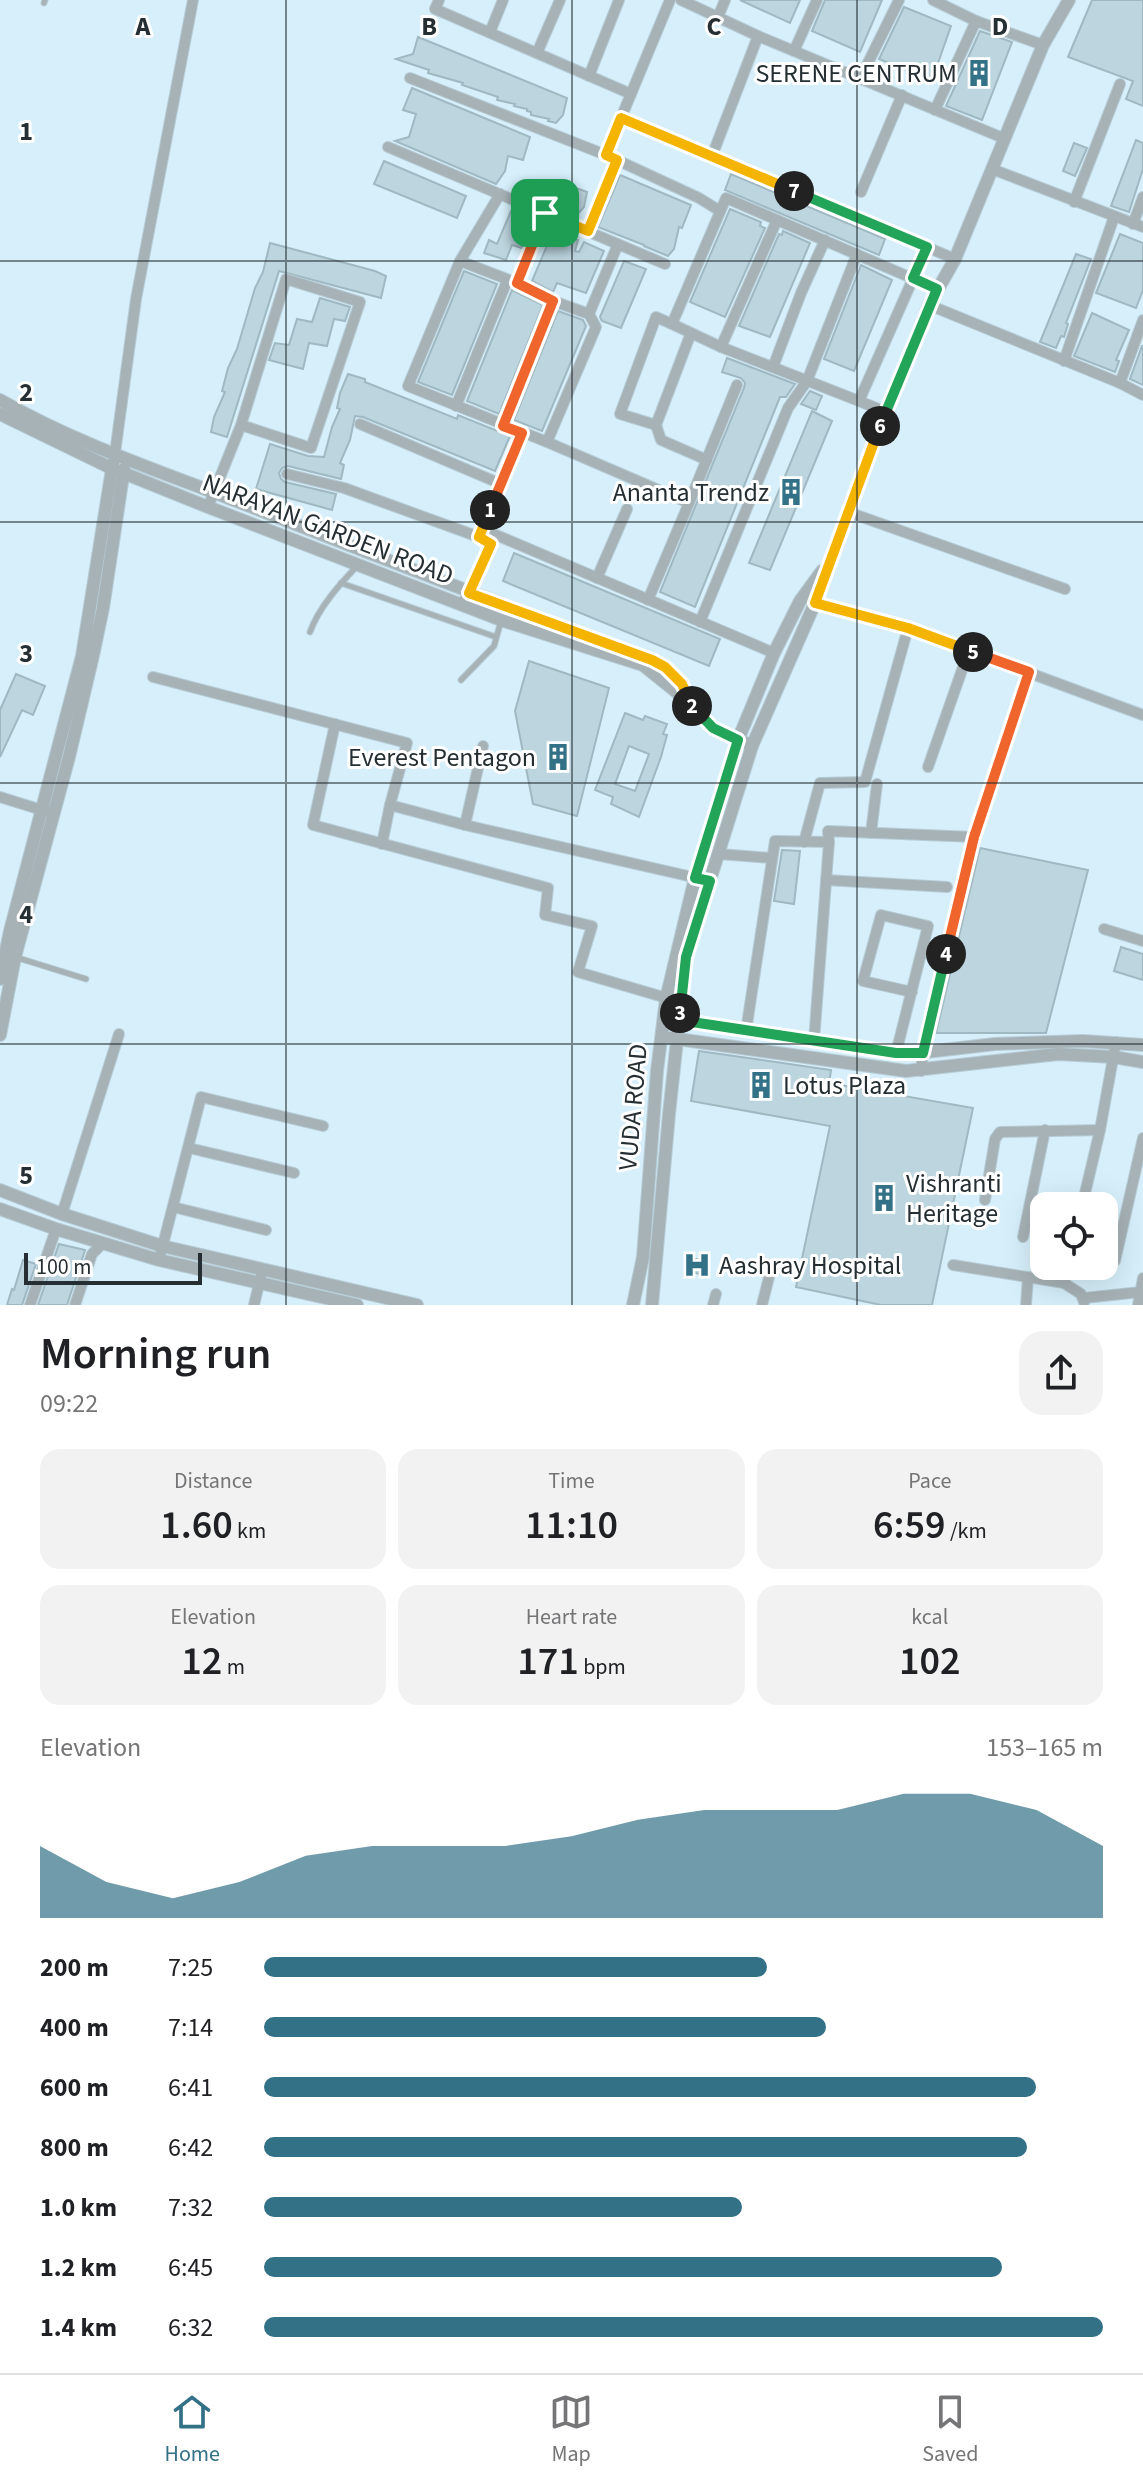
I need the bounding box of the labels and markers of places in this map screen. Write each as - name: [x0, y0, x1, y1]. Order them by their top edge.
- place label: SERENE CENTRUM: [755, 55, 957, 92]
- building icon: SERENE CENTRUM: [964, 58, 994, 88]
- pin: 7: [774, 171, 814, 211]
- pin: [511, 179, 579, 247]
- pin: 6: [860, 406, 900, 446]
- place label: Ananta Trendz: [613, 474, 769, 511]
- building icon: Ananta Trendz: [776, 477, 806, 507]
- pin: 1: [470, 490, 510, 530]
- pin: 5: [953, 632, 993, 672]
- pin: 2: [672, 686, 712, 726]
- place label: Everest Pentagon: [348, 739, 536, 776]
- building icon: Everest Pentagon: [543, 742, 573, 772]
- pin: 4: [926, 934, 966, 974]
- pin: 3: [660, 993, 700, 1033]
- place label: Lotus Plaza: [783, 1067, 906, 1104]
- building icon: Lotus Plaza: [746, 1070, 776, 1100]
- place label: Vishranti Heritage: [906, 1165, 1002, 1232]
- building icon: Vishranti Heritage: [869, 1183, 899, 1213]
- place label: Aashray Hospital: [719, 1247, 901, 1284]
- hospital icon: Aashray Hospital: [682, 1250, 712, 1280]

